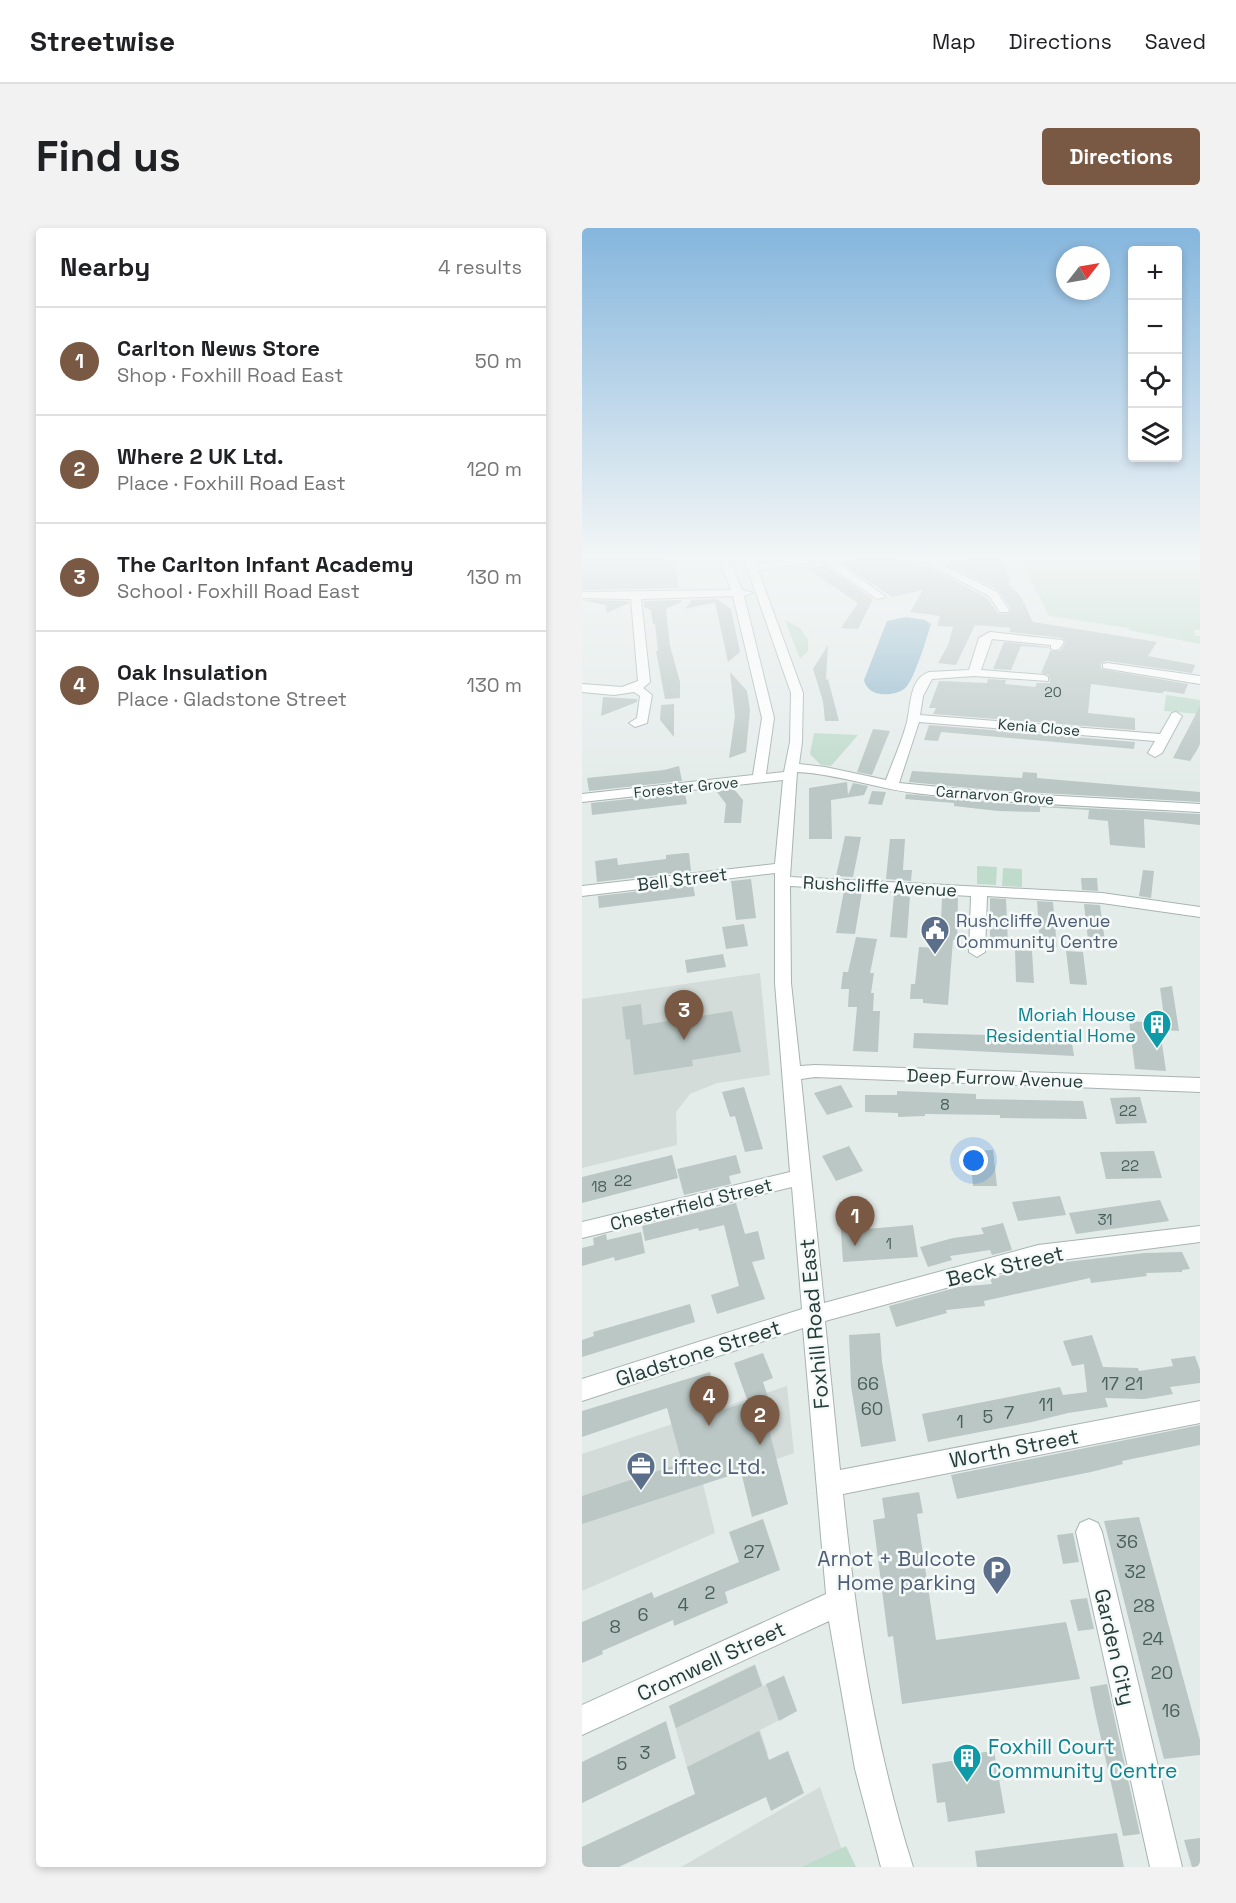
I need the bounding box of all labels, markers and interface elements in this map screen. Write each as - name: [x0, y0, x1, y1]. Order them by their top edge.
- text: Streetwise: [30, 23, 175, 59]
- text: Map: [932, 28, 976, 55]
- text: Directions: [1009, 28, 1112, 55]
- text: Saved: [1145, 28, 1206, 55]
- button: Directions: [1042, 128, 1200, 185]
- text: Find us: [36, 130, 181, 183]
- north arrow: [1056, 246, 1110, 300]
- map controls: [1128, 246, 1182, 462]
- button: +: [1128, 246, 1182, 300]
- text: Nearby: [60, 250, 150, 284]
- text: 4 results: [438, 254, 522, 280]
- button: −: [1128, 300, 1182, 354]
- text: Carlton News Store: [117, 334, 320, 362]
- text: 1: [75, 348, 84, 374]
- text: 50 m: [475, 348, 522, 374]
- button: locate: [1128, 354, 1182, 408]
- text: Shop · Foxhill Road East: [117, 362, 344, 388]
- button: layers: [1128, 408, 1182, 462]
- text: Where 2 UK Ltd.: [117, 442, 284, 470]
- text: 2: [74, 456, 85, 482]
- text: 120 m: [466, 456, 522, 482]
- text: Place · Foxhill Road East: [117, 470, 346, 496]
- text: The Carlton Infant Academy: [117, 550, 413, 578]
- text: 3: [73, 564, 86, 590]
- text: 130 m: [466, 564, 522, 590]
- text: School · Foxhill Road East: [117, 578, 360, 604]
- text: Oak Insulation: [117, 658, 268, 686]
- text: 4: [73, 672, 86, 698]
- text: 130 m: [466, 672, 522, 698]
- house number: 20: [1044, 683, 1062, 701]
- text: Place · Gladstone Street: [117, 686, 347, 712]
- street label: Kenia Close: [997, 714, 1081, 740]
- street label: Forester Grove: [633, 772, 739, 802]
- street label: Carnarvon Grove: [935, 781, 1055, 809]
- street label: Bell Street: [635, 862, 729, 896]
- street label: Rushcliffe Avenue: [802, 870, 958, 902]
- place label: Rushcliffe Avenue Community Centre: [956, 909, 1118, 953]
- public building icon: Rushcliffe Avenue Community Centre: [919, 914, 951, 956]
- pin: 3: [664, 990, 704, 1040]
- place label: Moriah House Residential Home: [986, 1003, 1136, 1047]
- building icon: Moriah House Residential Home: [1141, 1008, 1173, 1050]
- street label: Deep Furrow Avenue: [906, 1063, 1084, 1093]
- house number: 8: [940, 1095, 950, 1114]
- house number: 22: [1119, 1101, 1137, 1120]
- your location: [959, 1146, 988, 1175]
- house number: 22: [1121, 1156, 1139, 1175]
- house number: 22: [614, 1171, 632, 1190]
- street label: Chesterfield Street: [608, 1173, 774, 1235]
- house number: 18: [591, 1177, 607, 1196]
- pin: 1: [836, 1196, 874, 1246]
- house number: 31: [1097, 1210, 1113, 1229]
- house number: 1: [886, 1234, 892, 1253]
- street label: Foxhill Road East: [793, 1238, 835, 1410]
- street label: Beck Street: [944, 1239, 1066, 1293]
- street label: Gladstone Street: [612, 1314, 784, 1392]
- house number: 66: [857, 1372, 879, 1395]
- house number: 17: [1101, 1372, 1119, 1395]
- house number: 21: [1125, 1372, 1143, 1395]
- pin: 4: [690, 1376, 728, 1426]
- house number: 11: [1038, 1393, 1054, 1416]
- pin: 2: [740, 1396, 780, 1445]
- house number: 60: [861, 1397, 883, 1420]
- house number: 7: [1004, 1401, 1014, 1424]
- house number: 5: [983, 1405, 993, 1428]
- house number: 1: [956, 1410, 964, 1433]
- street label: Worth Street: [947, 1422, 1081, 1474]
- office icon: Liftec Ltd.: [625, 1450, 657, 1492]
- place label: Liftec Ltd.: [662, 1453, 766, 1480]
- house number: 36: [1116, 1530, 1138, 1553]
- house number: 27: [744, 1540, 764, 1563]
- place label: Arnot + Bulcote Home parking: [817, 1545, 976, 1596]
- parking icon: Arnot + Bulcote Home parking: [981, 1554, 1013, 1596]
- house number: 32: [1124, 1560, 1146, 1583]
- house number: 2: [705, 1581, 715, 1604]
- street label: Garden City: [1088, 1586, 1142, 1708]
- house number: 4: [677, 1593, 689, 1616]
- house number: 28: [1133, 1594, 1155, 1617]
- house number: 6: [637, 1603, 649, 1626]
- house number: 8: [609, 1615, 621, 1638]
- street label: Cromwell Street: [632, 1615, 790, 1707]
- house number: 24: [1142, 1627, 1164, 1650]
- house number: 20: [1151, 1661, 1173, 1684]
- house number: 16: [1162, 1699, 1180, 1722]
- place label: Foxhill Court Community Centre: [988, 1733, 1177, 1784]
- house number: 3: [640, 1741, 650, 1764]
- building icon: Foxhill Court Community Centre: [951, 1742, 983, 1784]
- house number: 5: [617, 1752, 627, 1775]

